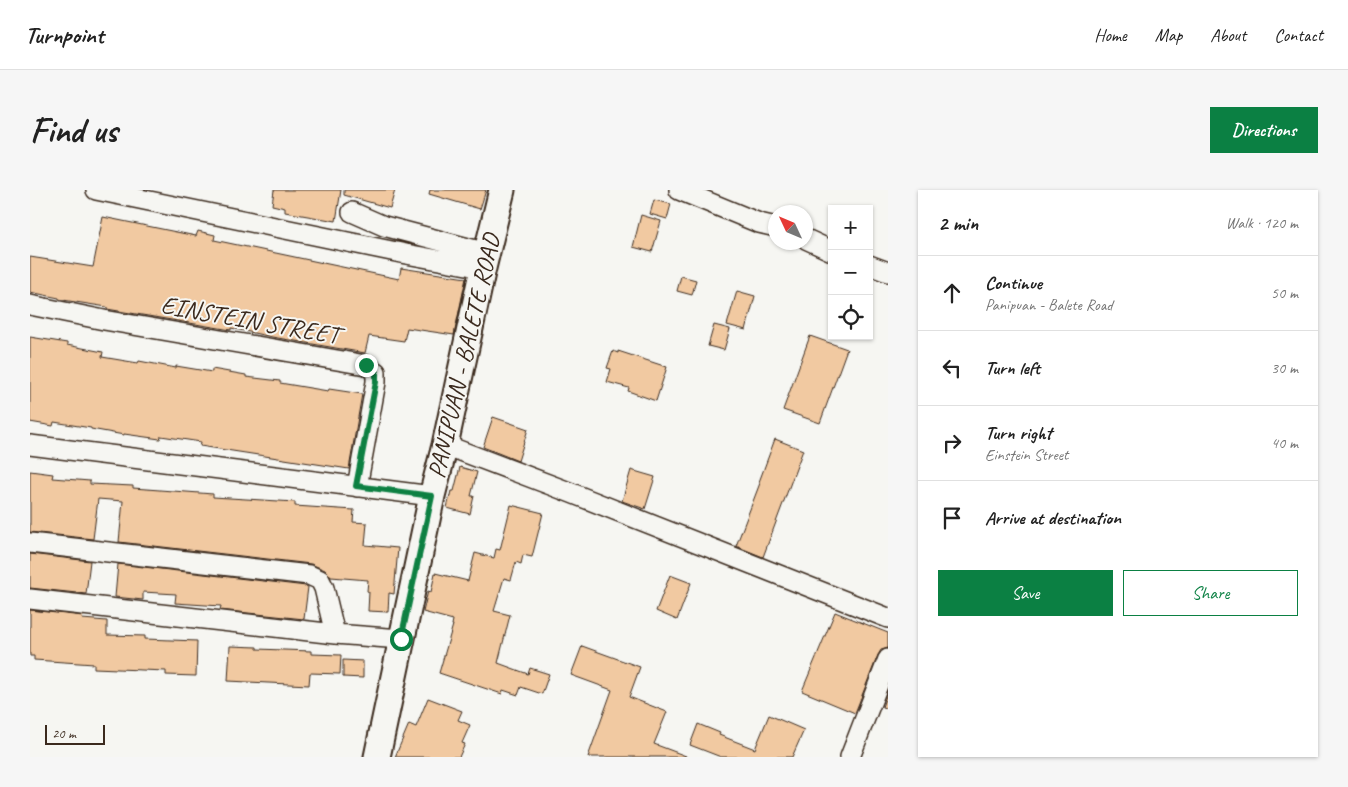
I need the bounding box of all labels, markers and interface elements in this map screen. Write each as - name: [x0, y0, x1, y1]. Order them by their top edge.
- text: Turnpoint: [25, 20, 104, 50]
- text: Home: [1094, 24, 1127, 46]
- text: Map: [1155, 24, 1182, 46]
- text: About: [1210, 24, 1246, 46]
- text: Contact: [1274, 24, 1323, 46]
- button: Directions: [1210, 107, 1318, 153]
- text: Find us: [30, 108, 117, 153]
- north arrow: [768, 205, 813, 250]
- map controls: [828, 205, 873, 340]
- button: +: [828, 205, 873, 250]
- text: 2 min: [938, 210, 978, 236]
- text: Walk · 120 m: [1226, 213, 1298, 233]
- street label: PANIPUAN - BALETE ROAD: [420, 229, 508, 481]
- button: −: [828, 250, 873, 295]
- text: Continue: [985, 271, 1042, 295]
- icon: ahead: [938, 279, 966, 307]
- text: 50 m: [1271, 283, 1298, 303]
- street label: EINSTEIN STREET: [159, 289, 348, 353]
- button: locate: [828, 295, 873, 340]
- text: Panipuan - Balete Road: [985, 295, 1112, 315]
- route end: [355, 354, 378, 377]
- icon: left: [938, 354, 966, 382]
- text: Turn left: [985, 356, 1040, 380]
- text: 30 m: [1271, 358, 1298, 378]
- text: Turn right: [985, 421, 1052, 445]
- icon: right: [938, 429, 966, 457]
- text: 40 m: [1271, 433, 1298, 453]
- text: Einstein Street: [985, 445, 1068, 465]
- icon: arrive: [938, 504, 966, 532]
- text: Arrive at destination: [985, 506, 1121, 530]
- button: Save: [938, 570, 1113, 616]
- button: Share: [1123, 570, 1298, 616]
- route start: [390, 628, 413, 651]
- scale bar: [45, 722, 105, 745]
- text: 20 m: [52, 725, 76, 742]

